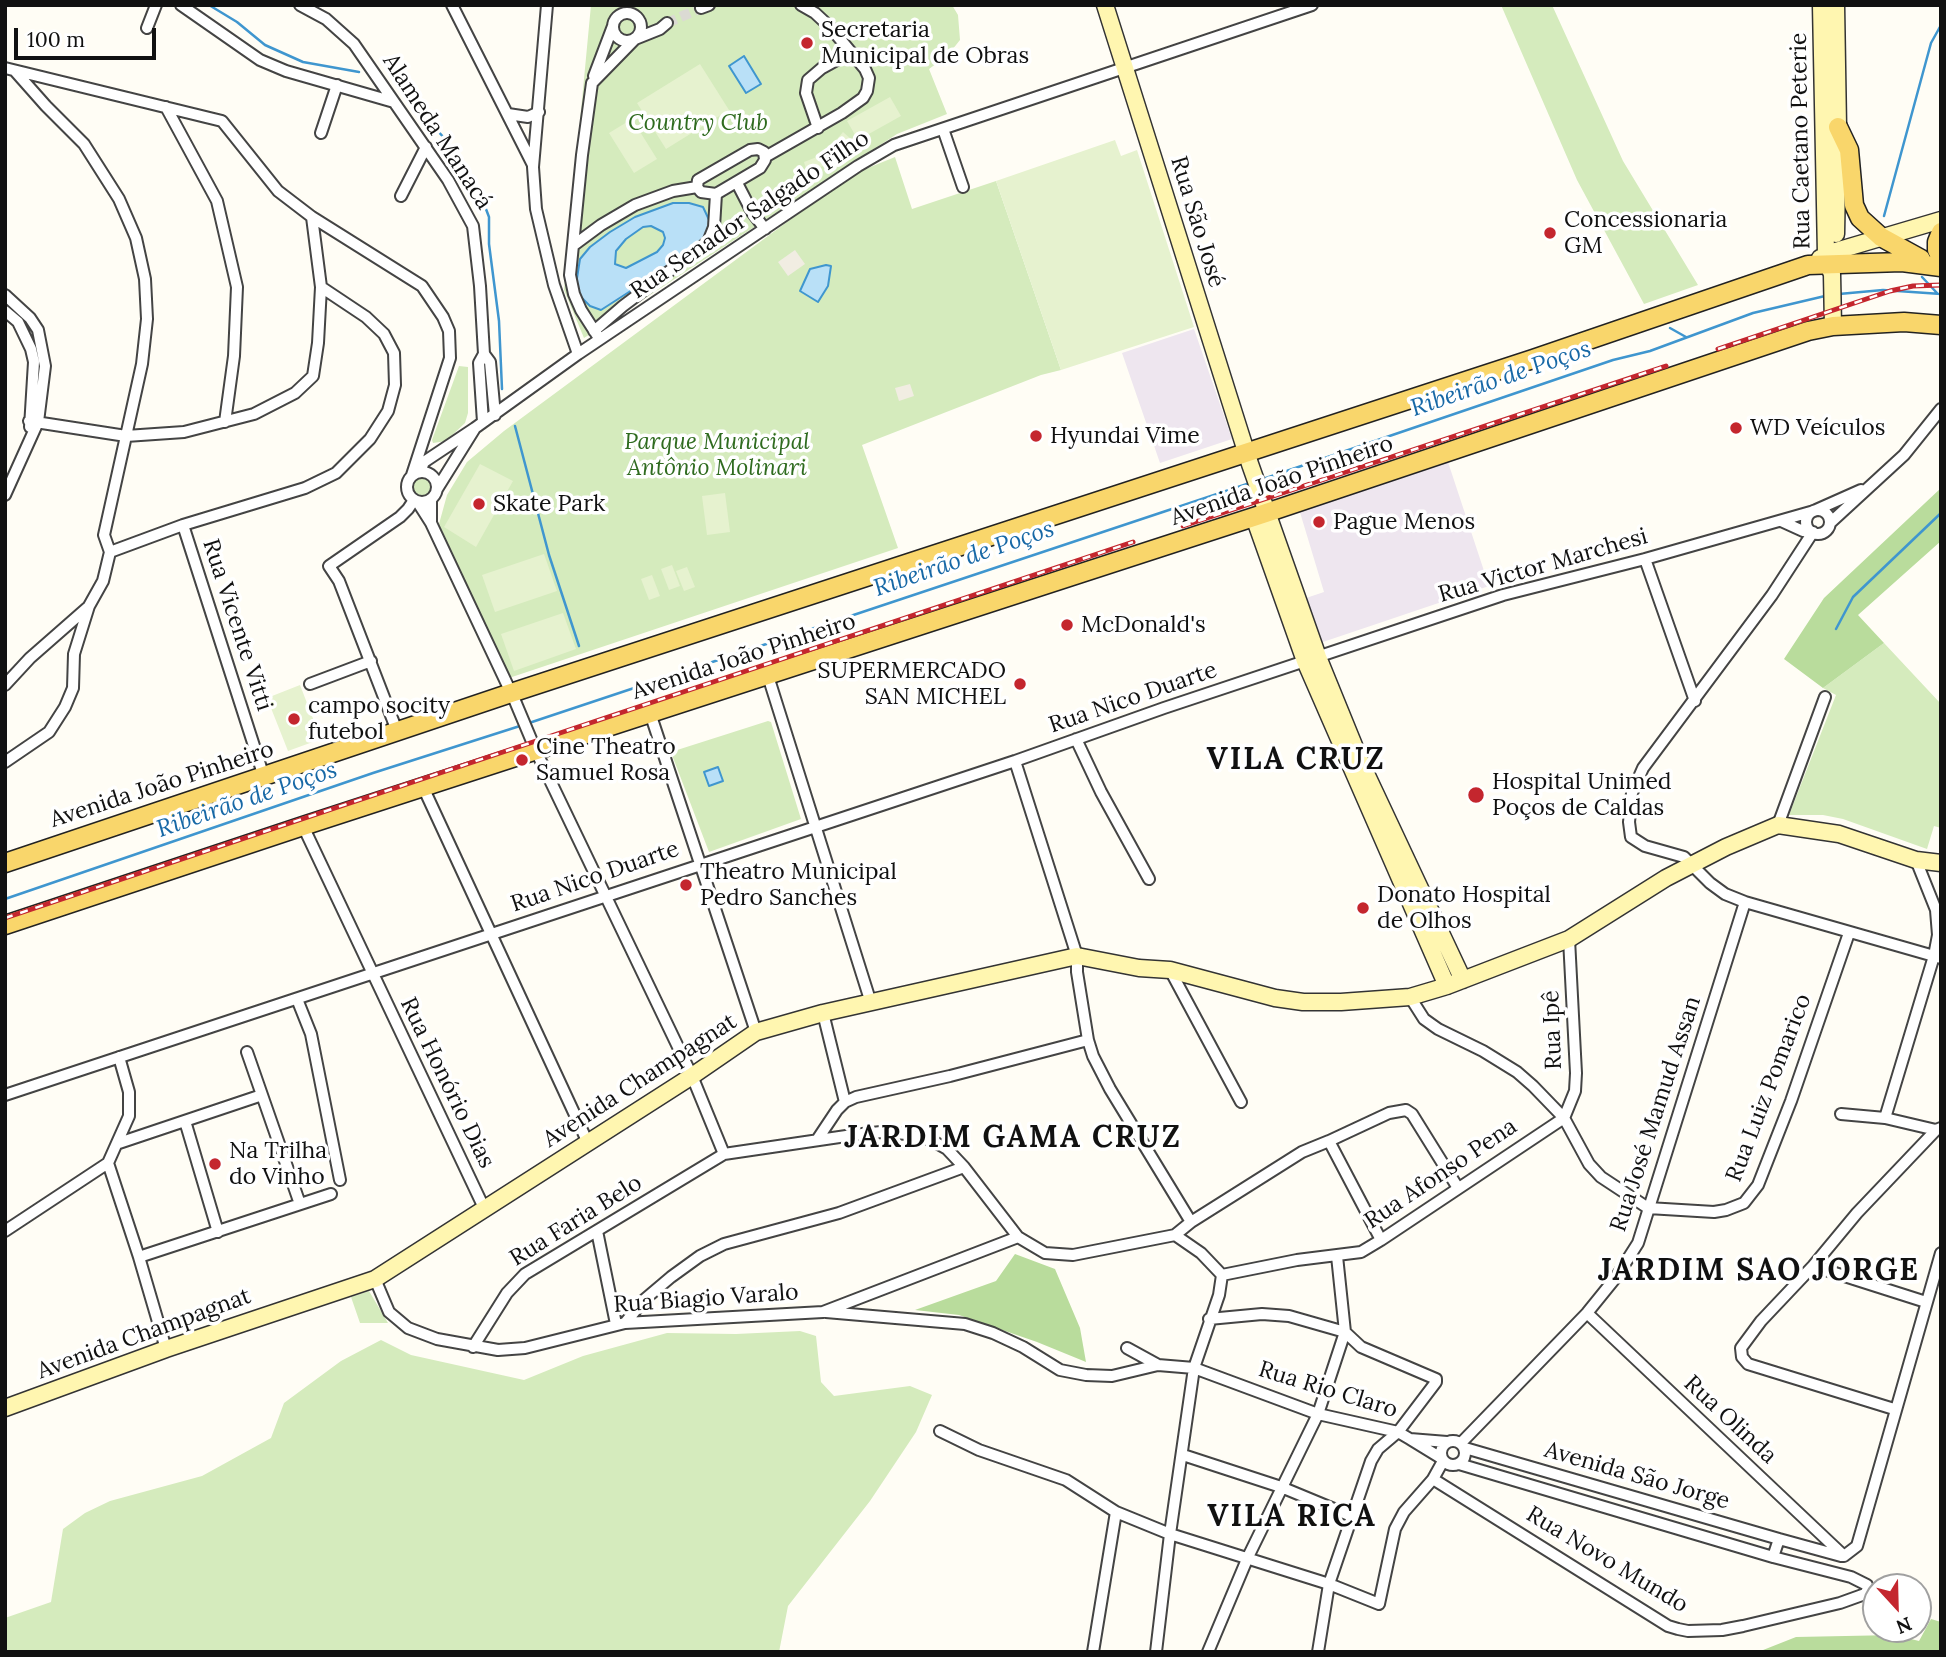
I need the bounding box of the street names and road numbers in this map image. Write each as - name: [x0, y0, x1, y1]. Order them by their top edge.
- street label: Rua Caetano Peterie: [1785, 32, 1817, 250]
- street label: Alameda Manacá: [376, 49, 498, 215]
- street label: Rua Senador Salgado Filho: [625, 125, 875, 305]
- street label: Rua São José: [1164, 153, 1230, 291]
- street label: Avenida João Pinheiro: [1167, 430, 1397, 532]
- street label: Rua Victor Marchesi: [1435, 523, 1651, 609]
- street label: Rua Vicente Vitti: [196, 536, 278, 714]
- street label: Avenida João Pinheiro: [629, 608, 859, 706]
- street label: Rua Nico Duarte: [1045, 656, 1221, 740]
- street label: Avenida João Pinheiro: [47, 736, 277, 834]
- street label: Rua Nico Duarte: [507, 835, 683, 919]
- street label: Rua Ipê: [1538, 990, 1568, 1070]
- street label: Rua Luiz Pomarico: [1720, 990, 1818, 1186]
- street label: Rua Honório Dias: [394, 993, 500, 1173]
- street label: Rua José Mamud Assan: [1605, 993, 1707, 1235]
- street label: Avenida Champagnat: [538, 1008, 742, 1154]
- street label: Rua Afonso Pena: [1360, 1113, 1522, 1235]
- street label: Rua Faria Belo: [505, 1169, 647, 1273]
- street label: Rua Biagio Varalo: [613, 1279, 799, 1319]
- street label: Avenida Champagnat: [33, 1283, 255, 1385]
- street label: Rua Rio Claro: [1255, 1356, 1401, 1424]
- street label: Rua Olinda: [1678, 1370, 1782, 1470]
- street label: Avenida São Jorge: [1541, 1436, 1733, 1516]
- street label: Rua Novo Mundo: [1521, 1501, 1693, 1619]

